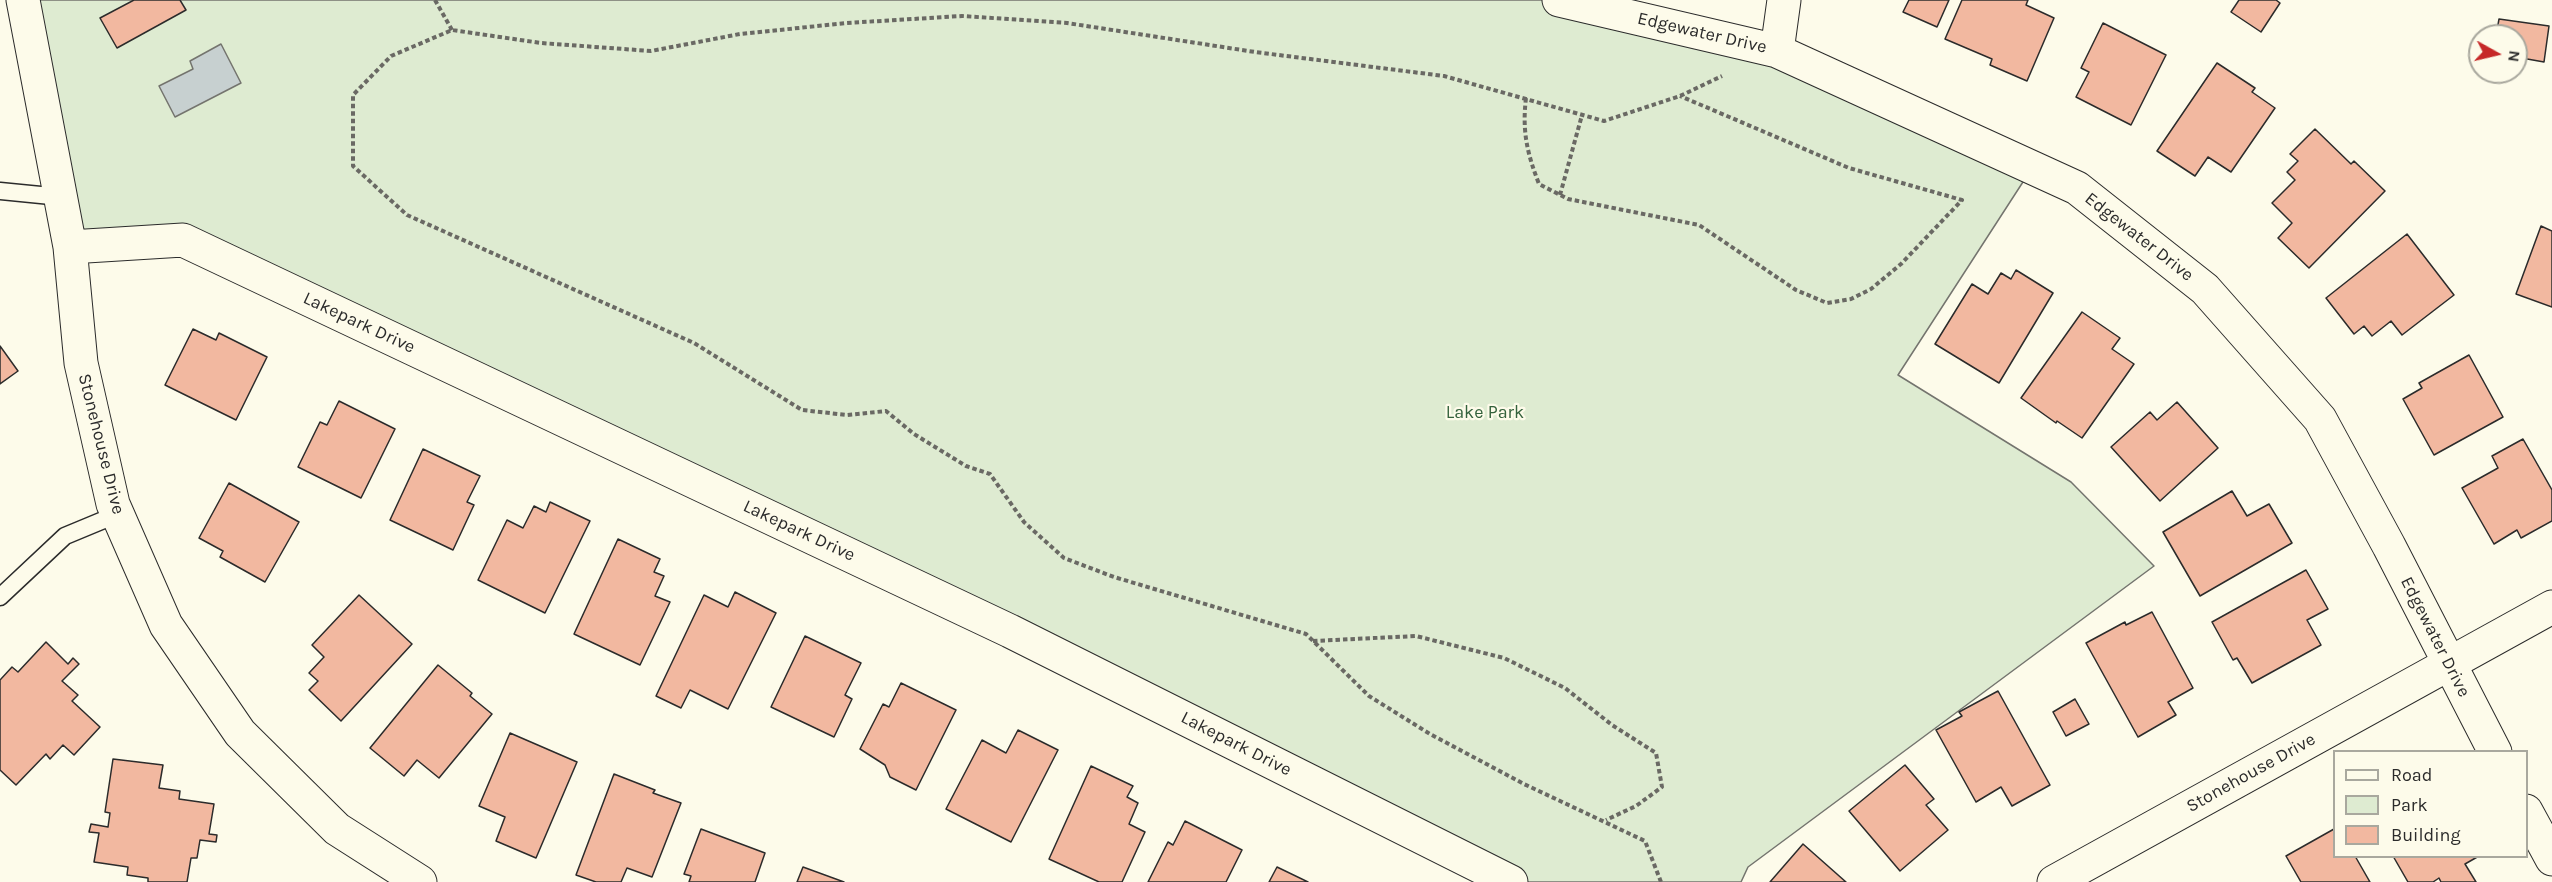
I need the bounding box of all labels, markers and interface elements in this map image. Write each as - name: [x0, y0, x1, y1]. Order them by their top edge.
- street label: Edgewater Drive: [1635, 8, 1769, 58]
- north arrow: [2468, 24, 2528, 84]
- text: N: [2504, 49, 2525, 63]
- street label: Edgewater Drive: [2080, 188, 2198, 286]
- street label: Lakepark Drive: [300, 288, 418, 358]
- street label: Stonehouse Drive: [73, 371, 129, 517]
- park label: Lake Park: [1446, 402, 1524, 424]
- street label: Lakepark Drive: [740, 496, 858, 566]
- street label: Edgewater Drive: [2395, 573, 2475, 701]
- street label: Lakepark Drive: [1177, 707, 1295, 781]
- street label: Stonehouse Drive: [2183, 729, 2319, 817]
- legend: [2333, 750, 2528, 858]
- text: Road: [2391, 764, 2432, 786]
- text: Park: [2391, 794, 2428, 816]
- text: Building: [2391, 824, 2461, 846]

